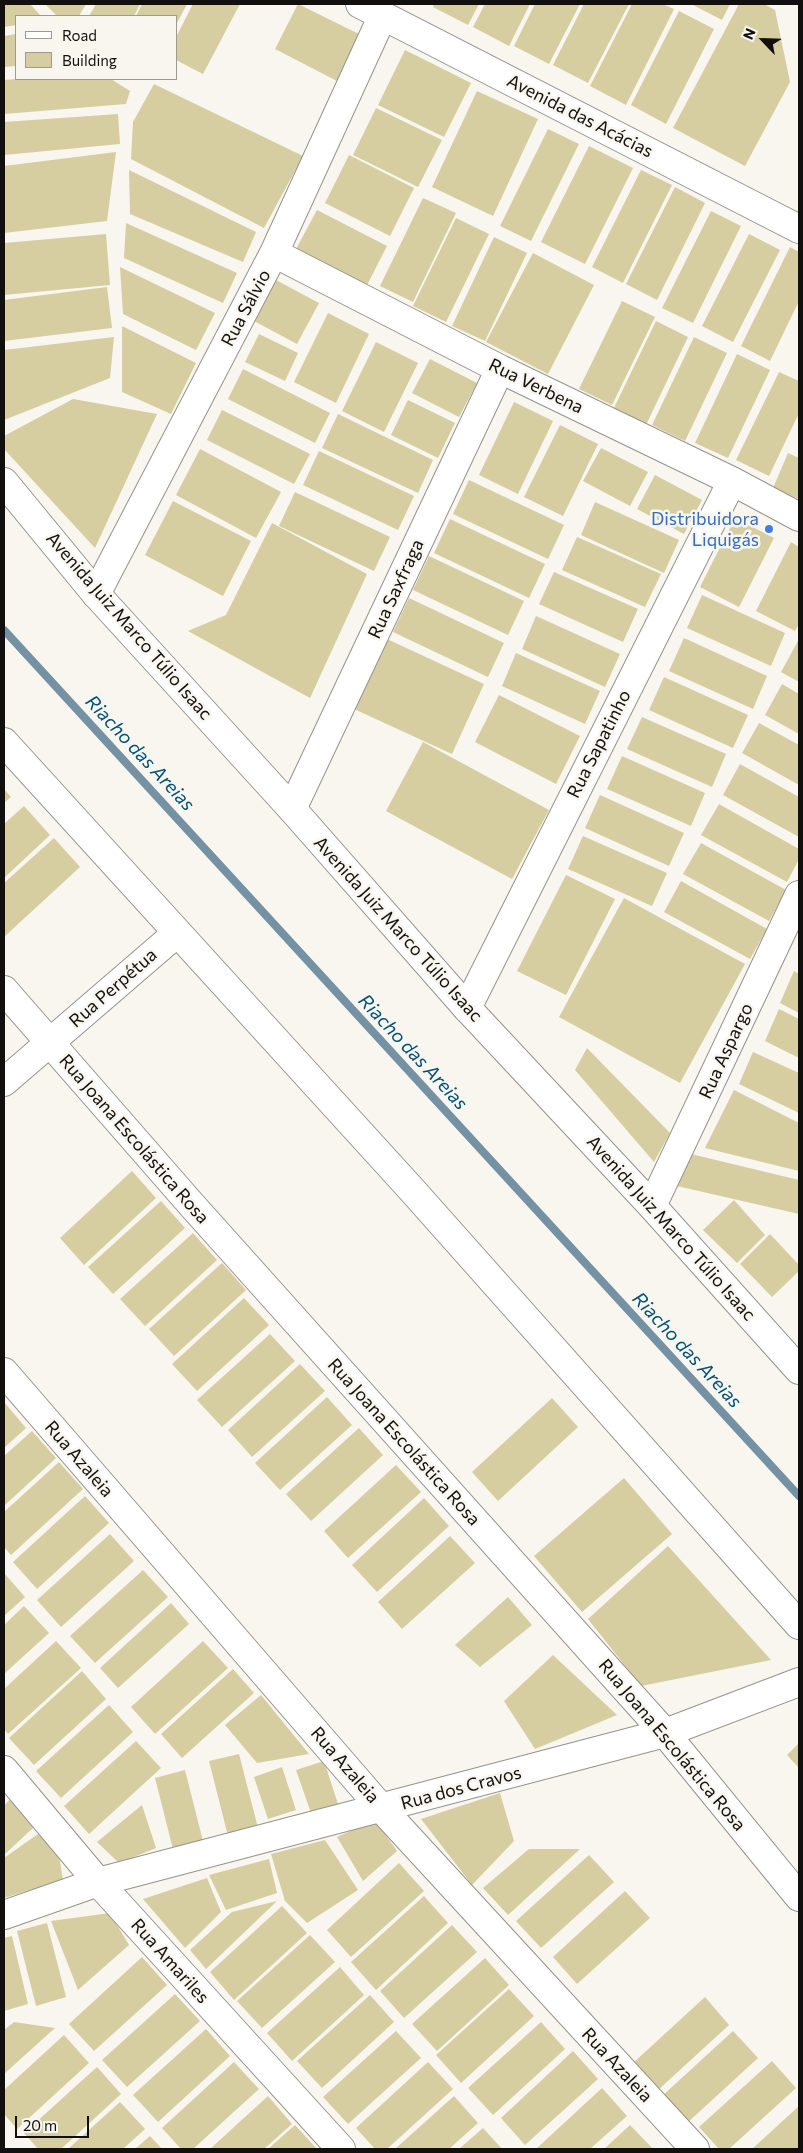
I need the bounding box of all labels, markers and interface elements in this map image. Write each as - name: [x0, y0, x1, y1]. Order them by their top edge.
- legend: [15, 15, 178, 80]
- north arrow: [738, 15, 788, 65]
- text: N: [739, 25, 759, 42]
- text: Road: [62, 26, 97, 44]
- text: Building: [62, 51, 117, 69]
- street label: Avenida das Acácias: [503, 70, 657, 162]
- street label: Rua Sálvio: [217, 266, 275, 350]
- street label: Rua Verbena: [485, 354, 587, 418]
- place label: Distribuidora Liquigás: [651, 508, 759, 550]
- marker: Distribuidora Liquigás: [763, 523, 775, 535]
- street label: Avenida Juiz Marco Túlio Isaac: [42, 528, 216, 724]
- street label: Rua Saxfraga: [364, 536, 428, 642]
- street label: Rua Sapatinho: [563, 686, 635, 802]
- water label: Riacho das Areias: [81, 690, 199, 816]
- street label: Avenida Juiz Marco Túlio Isaac: [309, 832, 487, 1026]
- street label: Rua Perpétua: [65, 944, 161, 1032]
- water label: Riacho das Areias: [354, 989, 472, 1115]
- street label: Rua Aspargo: [694, 1000, 758, 1102]
- street label: Rua Joana Escolástica Rosa: [55, 1050, 213, 1228]
- street label: Avenida Juiz Marco Túlio Isaac: [582, 1131, 760, 1325]
- water label: Riacho das Areias: [628, 1287, 746, 1413]
- street label: Rua Joana Escolástica Rosa: [323, 1354, 485, 1530]
- street label: Rua Azaleia: [40, 1417, 118, 1501]
- street label: Rua Joana Escolástica Rosa: [594, 1655, 750, 1835]
- street label: Rua Azaleia: [306, 1723, 384, 1807]
- street label: Rua dos Cravos: [398, 1762, 524, 1814]
- street label: Rua Amariles: [126, 1914, 214, 2008]
- street label: Rua Azaleia: [577, 2023, 657, 2107]
- scale bar: [18, 2106, 91, 2138]
- text: 20 m: [23, 2116, 57, 2134]

